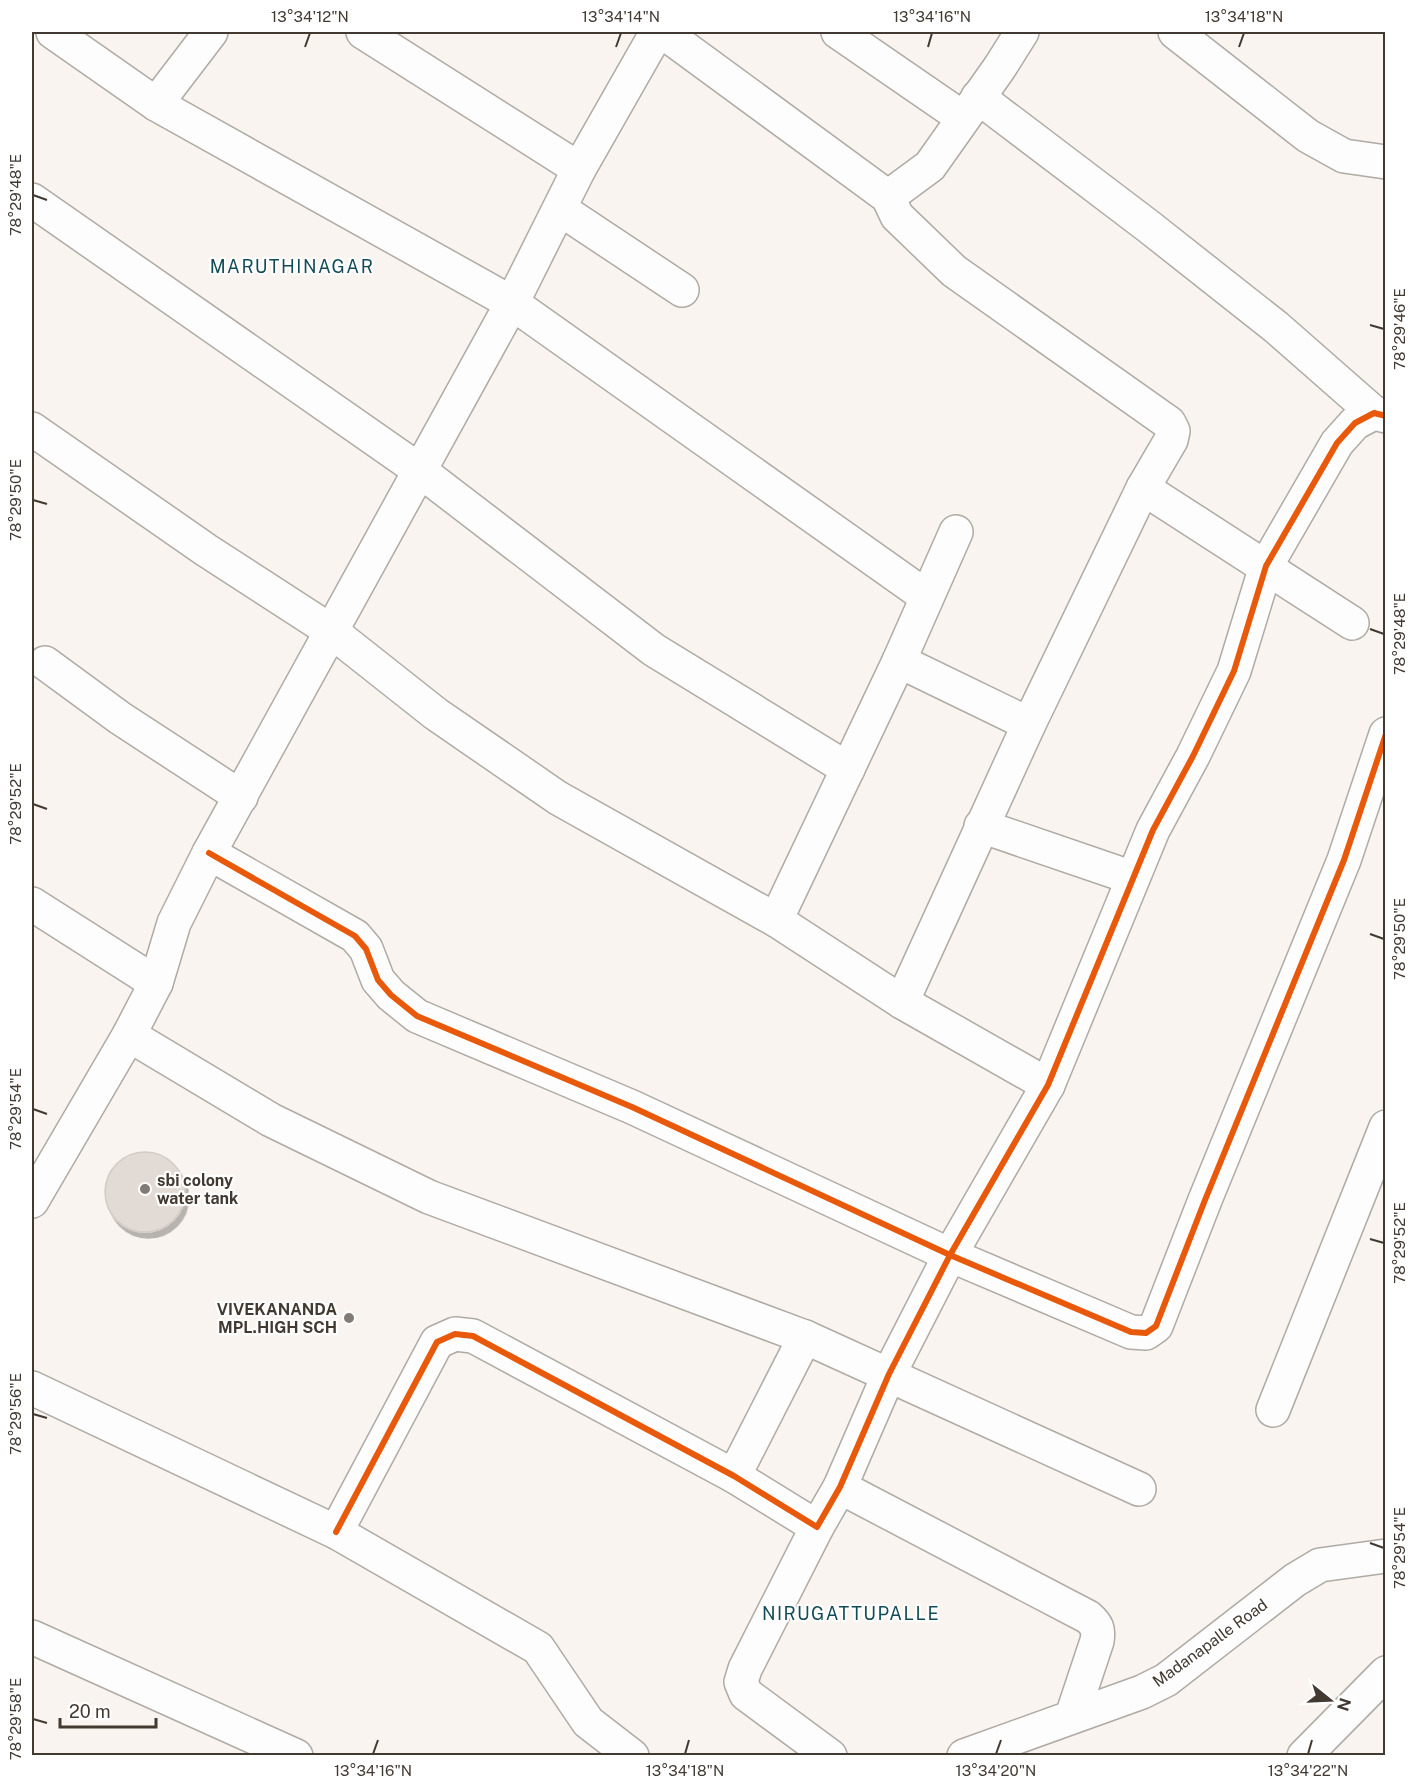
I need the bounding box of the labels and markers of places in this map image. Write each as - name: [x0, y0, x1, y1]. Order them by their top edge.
- place label: sbi colony water tank: [157, 1171, 238, 1208]
- marker: sbi colony water tank: [138, 1182, 152, 1196]
- place label: VIVEKANANDA MPL.HIGH SCH: [217, 1300, 337, 1337]
- marker: VIVEKANANDA MPL.HIGH SCH: [342, 1311, 356, 1325]

